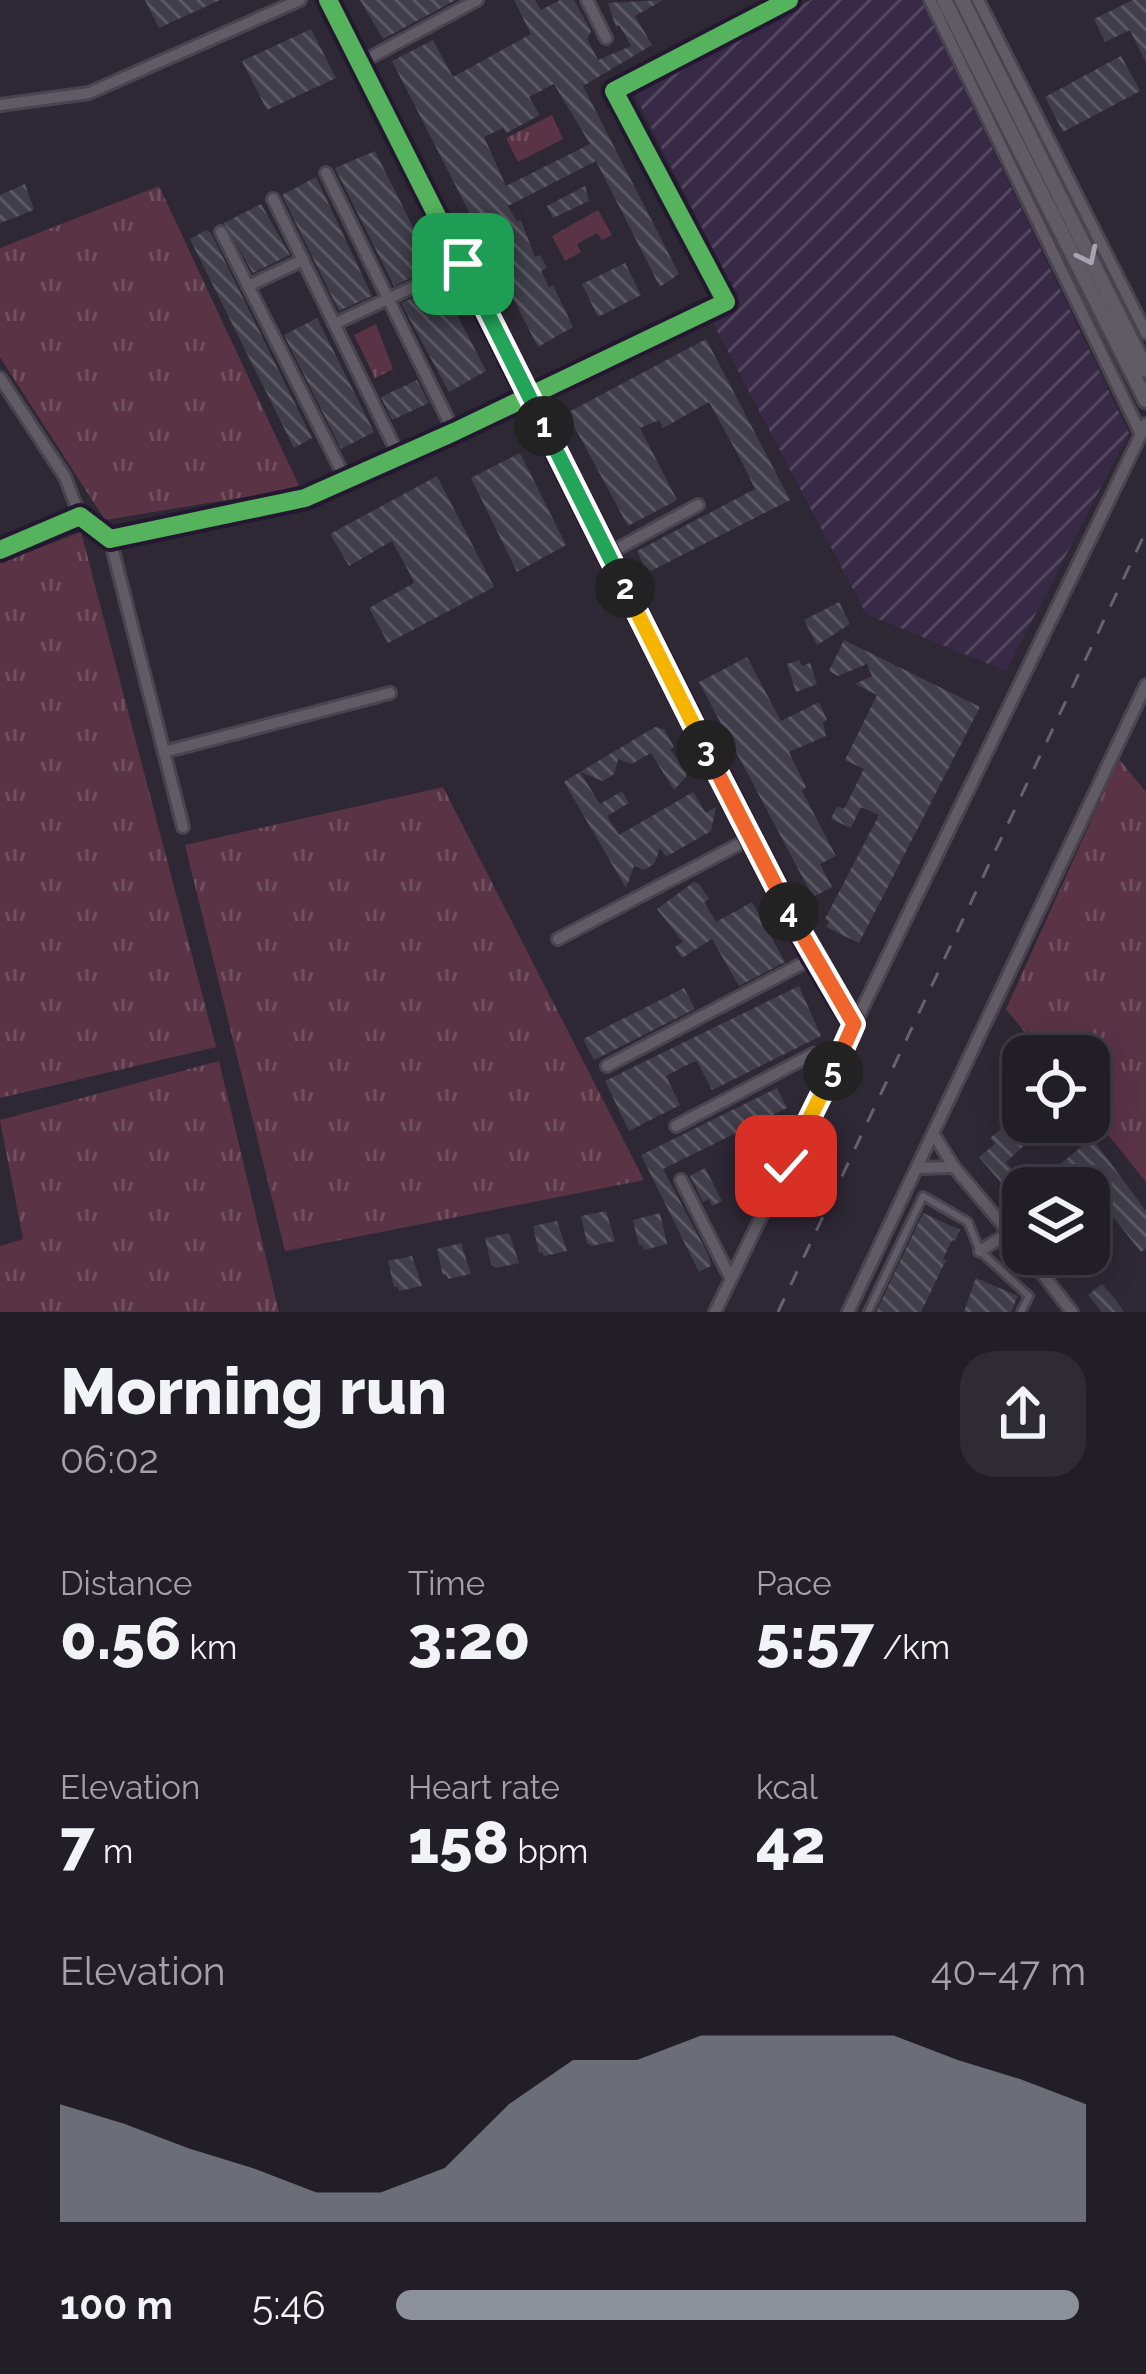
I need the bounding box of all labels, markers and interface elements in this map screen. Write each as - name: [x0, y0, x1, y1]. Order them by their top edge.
- pin: [412, 213, 514, 315]
- icon: arrive: [430, 231, 496, 297]
- one-way arrow: [1074, 243, 1097, 265]
- pin: 1: [514, 396, 574, 456]
- text: 1: [536, 406, 552, 445]
- pin: 2: [595, 558, 655, 618]
- text: 2: [616, 568, 634, 607]
- pin: 3: [676, 720, 736, 780]
- text: 3: [697, 730, 715, 769]
- pin: 4: [759, 882, 819, 942]
- text: 4: [780, 892, 798, 931]
- map controls: [1002, 1035, 1110, 1275]
- button: locate: [1002, 1035, 1110, 1143]
- pin: 5: [803, 1041, 863, 1101]
- text: 5: [824, 1051, 842, 1090]
- pin: [735, 1115, 837, 1217]
- icon: check: [753, 1133, 819, 1199]
- button: layers: [1002, 1167, 1110, 1275]
- button: share: [960, 1351, 1086, 1477]
- text: Morning run: [60, 1352, 447, 1429]
- text: 06:02: [60, 1436, 159, 1482]
- text: Distance: [60, 1564, 192, 1603]
- text: Time: [408, 1564, 485, 1603]
- text: Pace: [756, 1564, 832, 1603]
- text: 0.56: [60, 1603, 181, 1673]
- text: 3:20: [408, 1603, 530, 1673]
- text: 5:57: [756, 1603, 874, 1673]
- text: km: [181, 1628, 237, 1667]
- text: /km: [874, 1628, 950, 1667]
- text: Elevation: [60, 1768, 200, 1807]
- text: Heart rate: [408, 1768, 560, 1807]
- text: kcal: [756, 1768, 818, 1807]
- text: 7: [60, 1807, 95, 1877]
- text: 158: [408, 1807, 509, 1877]
- text: 42: [756, 1807, 825, 1877]
- text: m: [95, 1832, 133, 1871]
- text: bpm: [509, 1832, 588, 1871]
- text: Elevation: [60, 1948, 226, 1994]
- text: 40–47 m: [931, 1948, 1086, 1994]
- text: 100 m: [60, 2282, 173, 2328]
- text: 5:46: [252, 2282, 325, 2328]

